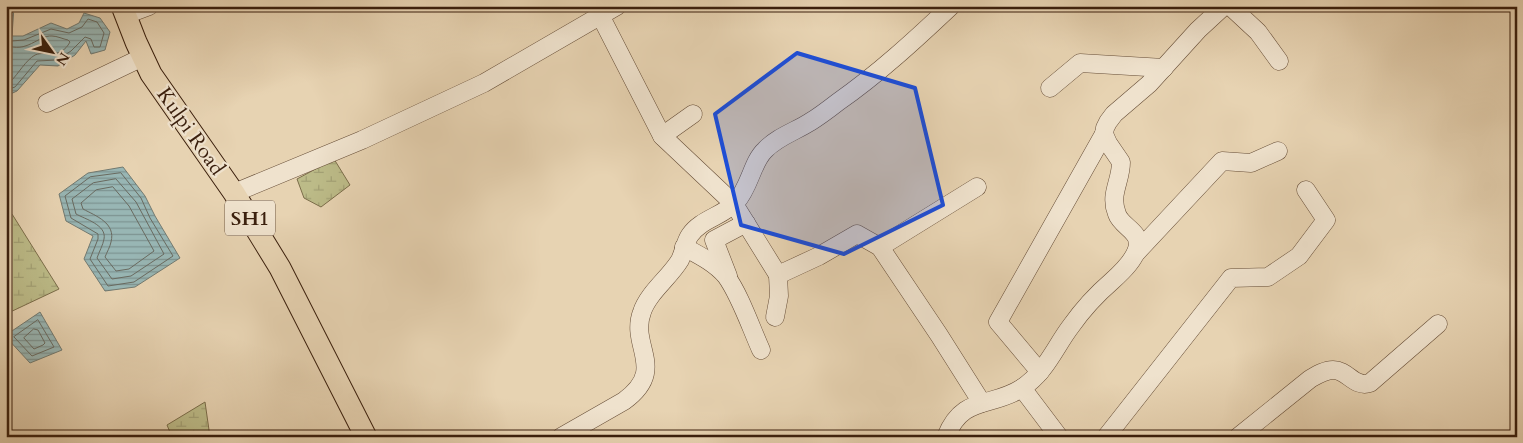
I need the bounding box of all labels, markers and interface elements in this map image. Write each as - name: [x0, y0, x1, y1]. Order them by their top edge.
- north arrow: [28, 28, 78, 78]
- text: N: [51, 49, 74, 69]
- street label: Kulpi Road: [150, 81, 232, 181]
- road number: SH1: [225, 200, 275, 236]

